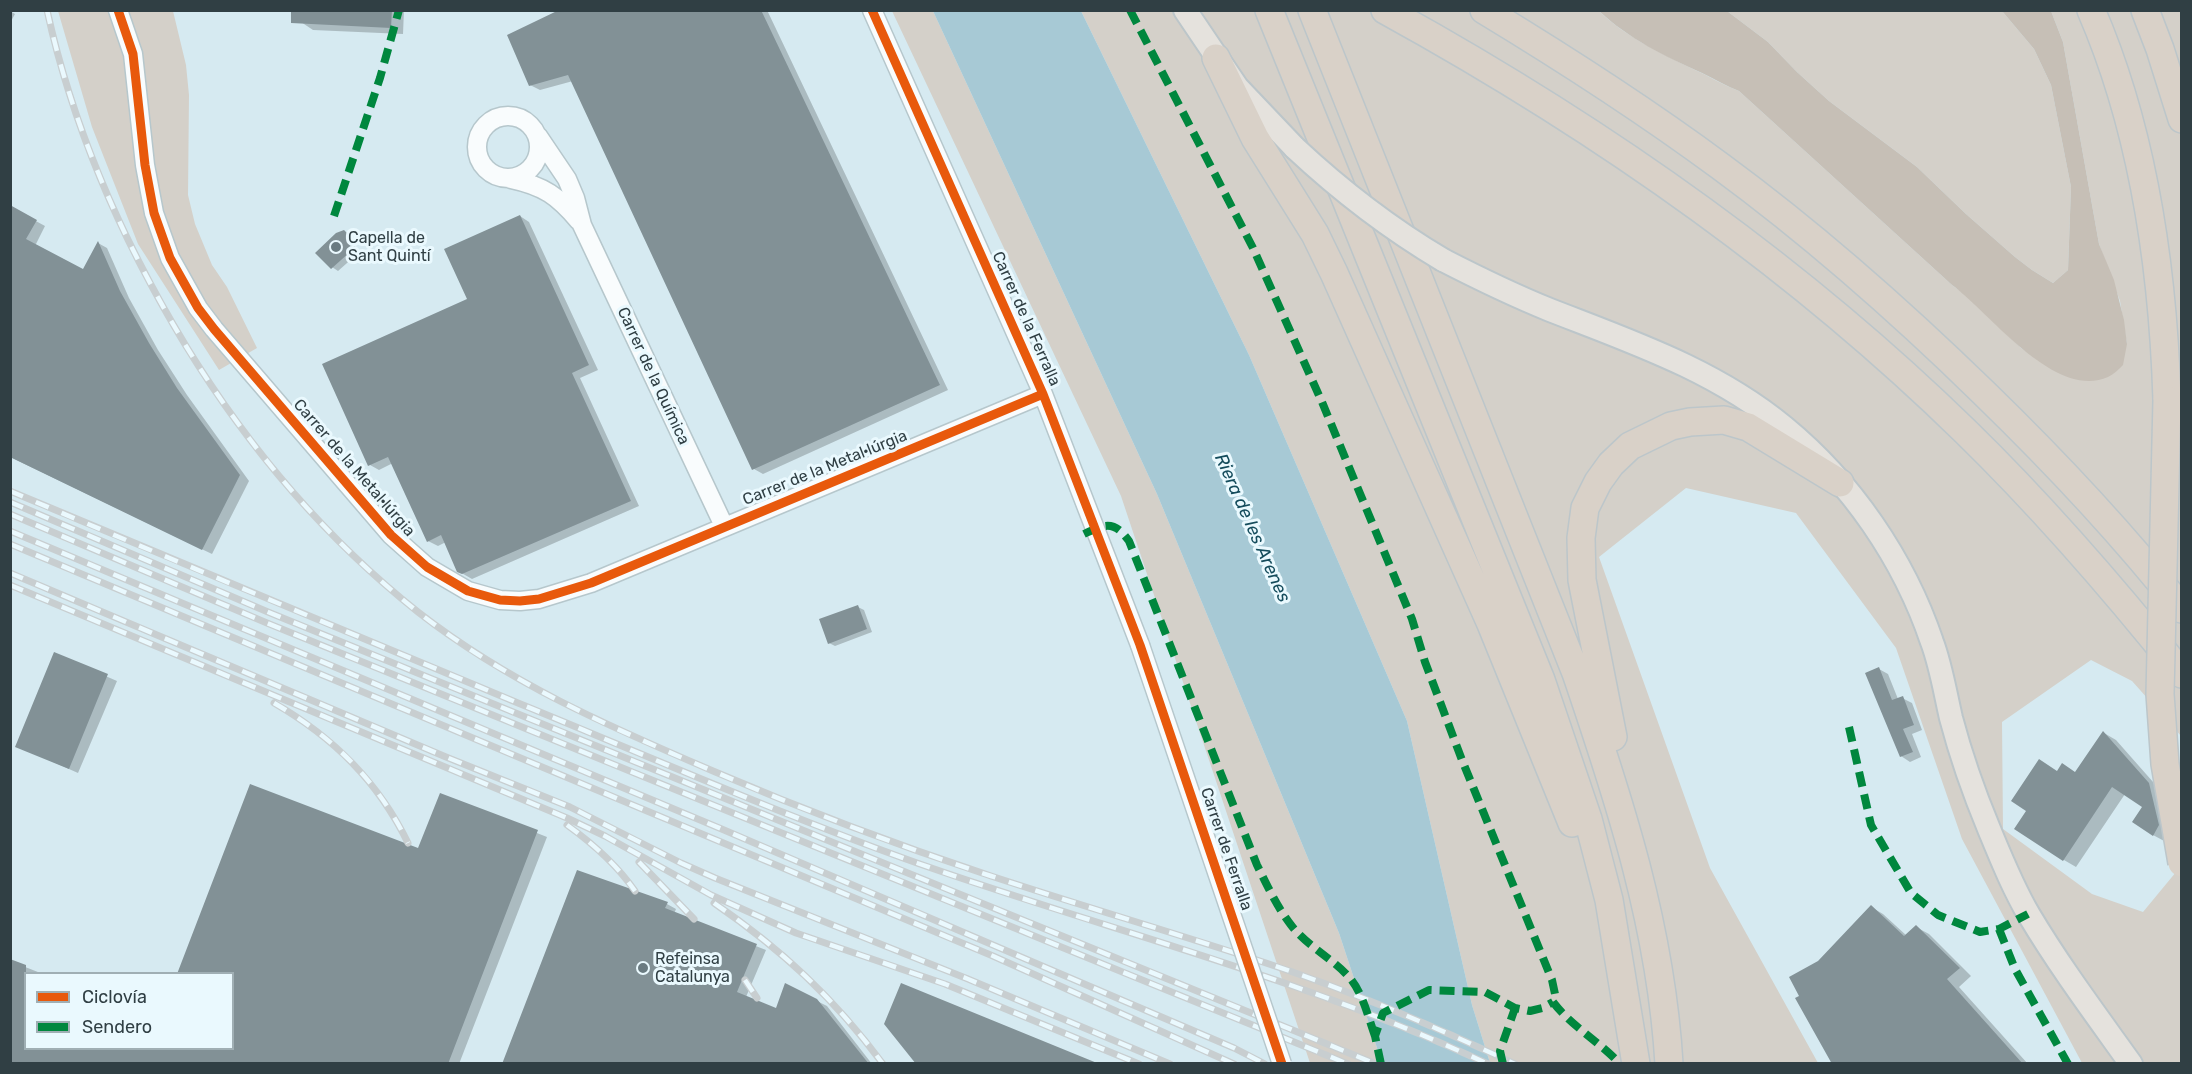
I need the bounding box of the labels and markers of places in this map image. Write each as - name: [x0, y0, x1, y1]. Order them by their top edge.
- place label: Capella de Sant Quintí: [348, 228, 431, 266]
- marker: Capella de Sant Quintí: [329, 240, 343, 254]
- place label: Refeinsa Catalunya: [655, 949, 730, 987]
- marker: Refeinsa Catalunya: [636, 961, 650, 975]

